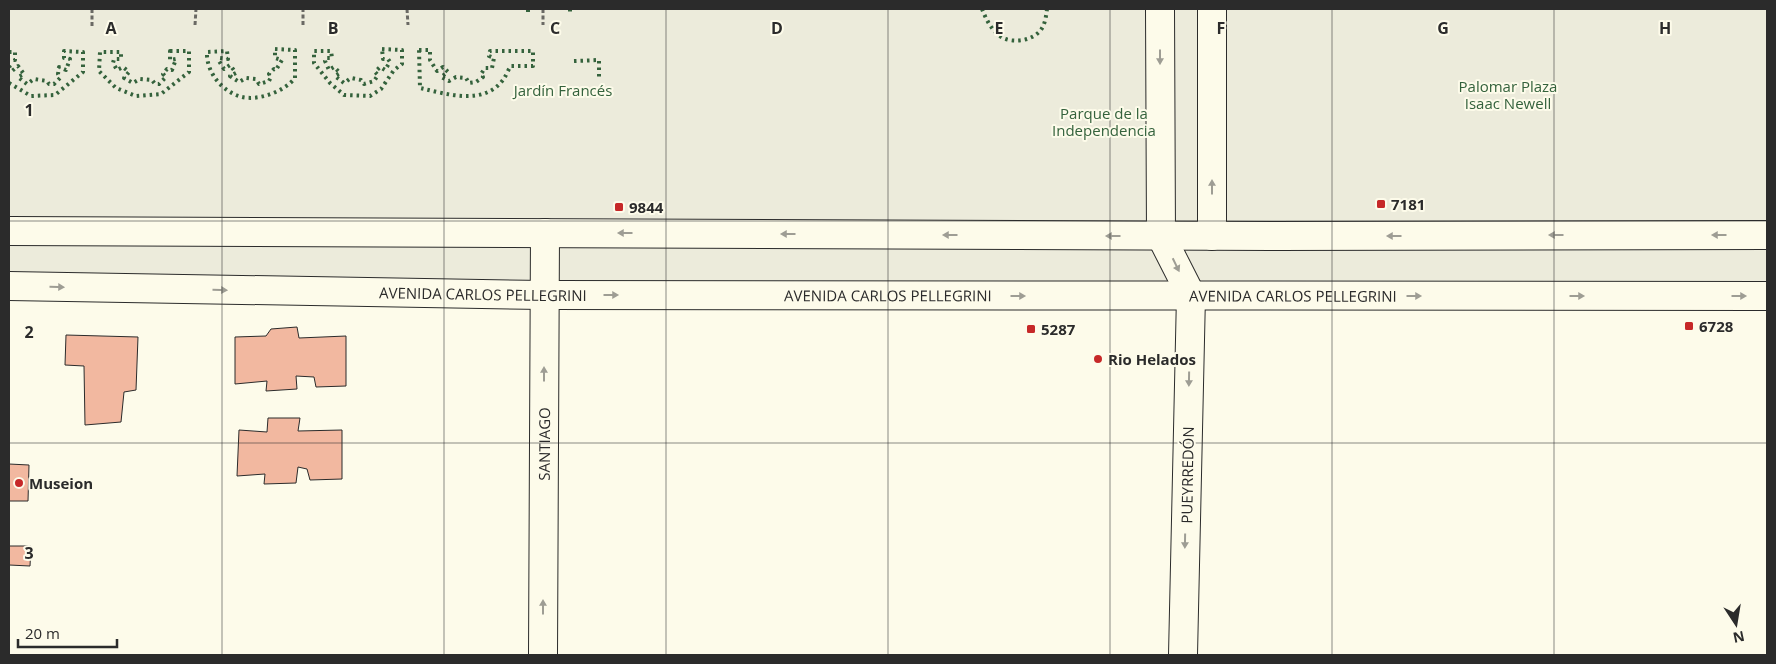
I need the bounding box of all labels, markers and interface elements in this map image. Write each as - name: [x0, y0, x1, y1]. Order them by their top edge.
- text: A: [105, 17, 117, 39]
- text: B: [328, 17, 338, 39]
- text: C: [550, 17, 560, 39]
- text: D: [771, 17, 783, 39]
- text: E: [995, 17, 1004, 39]
- text: F: [1217, 17, 1225, 39]
- text: G: [1437, 17, 1449, 39]
- text: H: [1659, 17, 1671, 39]
- one-way arrow: [1156, 50, 1164, 66]
- park label: Palomar Plaza Isaac Newell: [1459, 76, 1557, 113]
- park label: Jardín Francés: [512, 80, 612, 100]
- text: 1: [24, 99, 34, 121]
- park label: Parque de la Independencia: [1052, 103, 1156, 140]
- one-way arrow: [1208, 179, 1216, 195]
- place label: 7181: [1391, 194, 1425, 214]
- place label: 9844: [629, 197, 664, 217]
- marker: 7181: [1375, 198, 1387, 210]
- marker: 9844: [613, 201, 625, 213]
- one-way arrow: [617, 229, 633, 237]
- one-way arrow: [779, 230, 795, 238]
- one-way arrow: [942, 231, 958, 239]
- one-way arrow: [1548, 231, 1564, 239]
- one-way arrow: [1710, 231, 1726, 239]
- one-way arrow: [1104, 232, 1120, 240]
- one-way arrow: [1385, 232, 1401, 240]
- one-way arrow: [1172, 258, 1180, 273]
- street label: AVENIDA CARLOS PELLEGRINI: [379, 282, 587, 305]
- one-way arrow: [50, 283, 66, 291]
- street label: AVENIDA CARLOS PELLEGRINI: [784, 285, 992, 305]
- one-way arrow: [212, 286, 228, 294]
- street label: AVENIDA CARLOS PELLEGRINI: [1189, 286, 1397, 306]
- one-way arrow: [603, 291, 619, 299]
- one-way arrow: [1010, 292, 1026, 300]
- one-way arrow: [1407, 292, 1423, 300]
- one-way arrow: [1569, 292, 1585, 300]
- one-way arrow: [1732, 292, 1748, 300]
- place label: 6728: [1699, 316, 1734, 336]
- place label: 5287: [1041, 319, 1076, 339]
- marker: 6728: [1683, 320, 1695, 332]
- text: 2: [24, 321, 34, 343]
- marker: 5287: [1025, 323, 1037, 335]
- place label: Rio Helados: [1108, 349, 1196, 369]
- marker: Rio Helados: [1092, 353, 1104, 365]
- one-way arrow: [540, 366, 548, 382]
- one-way arrow: [1184, 371, 1192, 387]
- street label: SANTIAGO: [534, 407, 554, 481]
- street label: PUEYRREDÓN: [1176, 426, 1198, 524]
- place label: Museion: [29, 473, 93, 493]
- marker: Museion: [13, 477, 25, 489]
- one-way arrow: [1181, 534, 1189, 550]
- text: 3: [24, 542, 34, 564]
- one-way arrow: [539, 598, 547, 614]
- north arrow: [1711, 599, 1761, 649]
- scale bar: [18, 616, 116, 648]
- text: 20 m: [25, 623, 60, 643]
- text: N: [1731, 627, 1746, 648]

